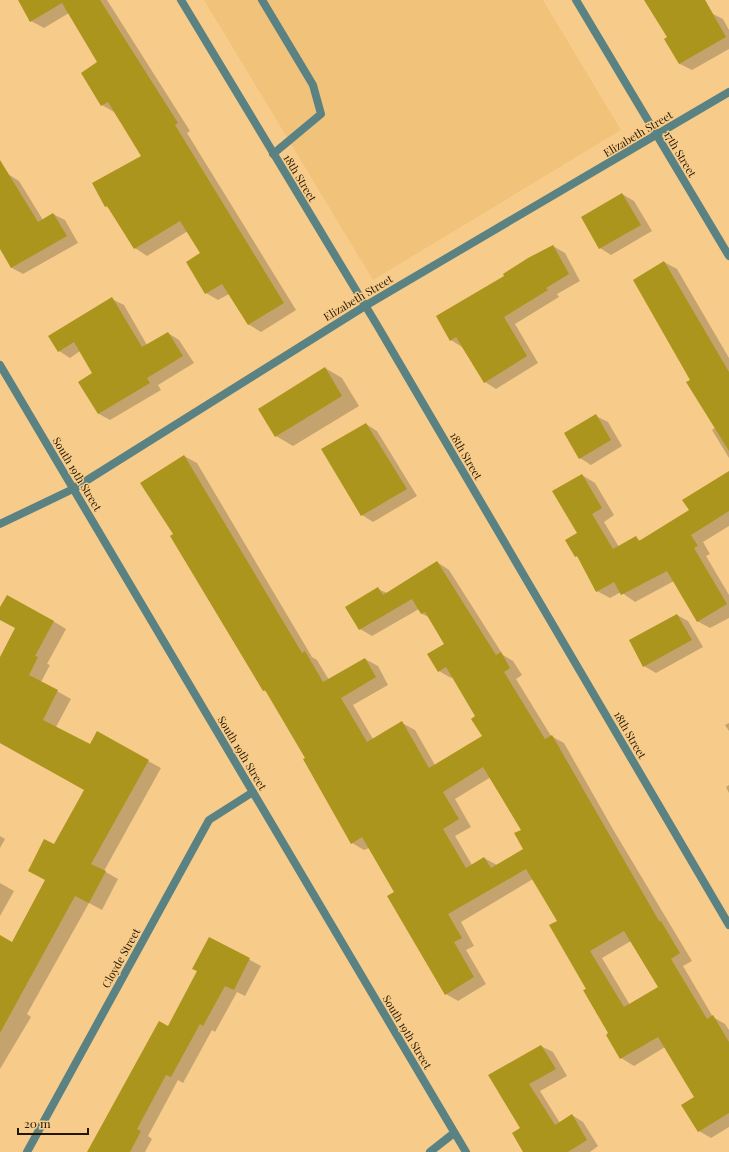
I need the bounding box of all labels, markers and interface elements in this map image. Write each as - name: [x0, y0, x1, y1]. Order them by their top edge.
- street label: Elizabeth Street: [600, 107, 675, 160]
- street label: 17th Street: [661, 128, 700, 180]
- street label: 18th Street: [280, 151, 320, 204]
- street label: Elizabeth Street: [320, 271, 395, 324]
- street label: 18th Street: [447, 429, 486, 482]
- street label: South 19th Street: [49, 434, 105, 514]
- street label: 18th Street: [611, 708, 650, 761]
- street label: South 19th Street: [214, 713, 270, 793]
- street label: Cloyde Street: [98, 925, 143, 990]
- street label: South 19th Street: [379, 992, 435, 1072]
- scale bar: [18, 1110, 88, 1136]
- text: 20 m: [24, 1115, 51, 1131]

